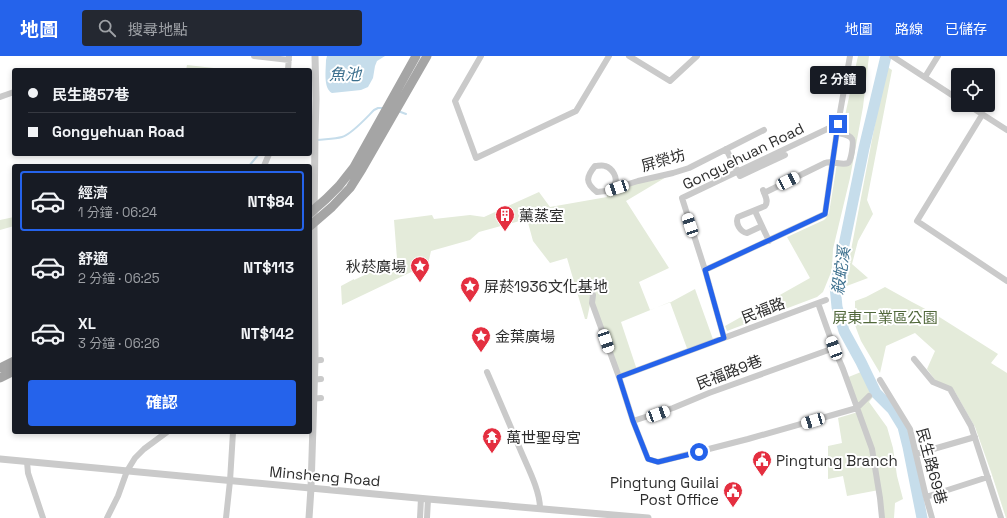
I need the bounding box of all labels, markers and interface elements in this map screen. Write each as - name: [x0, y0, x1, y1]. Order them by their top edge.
- search box: [82, 10, 362, 46]
- text: 地圖: [20, 17, 58, 42]
- icon: search: [96, 17, 118, 39]
- text: 搜尋地點: [128, 20, 188, 39]
- text: 地圖: [845, 20, 873, 38]
- text: 路線: [895, 20, 923, 38]
- text: 已儲存: [945, 20, 987, 38]
- water label: 魚池: [329, 64, 363, 85]
- callout: 2 分鐘: [810, 66, 866, 94]
- map controls: [951, 68, 995, 112]
- button: locate: [951, 68, 995, 112]
- text: 2 分鐘: [819, 71, 857, 88]
- text: 民生路57巷: [52, 85, 129, 104]
- route end: [829, 115, 847, 133]
- street label: Gongyehuan Road: [679, 118, 807, 194]
- text: Gongyehuan Road: [52, 122, 185, 141]
- street label: 屏榮坊: [639, 145, 687, 175]
- car: [775, 170, 801, 192]
- car: [604, 179, 630, 197]
- icon: car: [30, 183, 66, 219]
- text: 經濟: [78, 183, 108, 202]
- text: NT$84: [247, 192, 294, 211]
- text: 1 分鐘 · 06:24: [78, 204, 157, 221]
- building icon: 薰蒸室: [494, 204, 516, 232]
- place label: 薰蒸室: [519, 206, 564, 225]
- car: [681, 212, 699, 238]
- water label: 殺蛇溪: [827, 244, 855, 296]
- icon: car: [30, 249, 66, 285]
- text: 舒適: [78, 249, 108, 268]
- place icon: 秋菸廣場: [409, 255, 431, 283]
- place label: 秋菸廣場: [346, 257, 406, 276]
- text: NT$113: [243, 258, 294, 277]
- text: 2 分鐘 · 06:25: [78, 270, 160, 287]
- place icon: 屏菸1936文化基地: [459, 275, 481, 303]
- place label: 屏菸1936文化基地: [484, 277, 608, 296]
- street label: 民福路: [739, 293, 787, 327]
- park label: 屏東工業區公園: [832, 308, 938, 327]
- text: XL: [78, 314, 96, 333]
- icon: car: [30, 315, 66, 351]
- text: NT$142: [241, 324, 294, 343]
- place icon: 金葉廣場: [470, 325, 492, 353]
- place label: 金葉廣場: [495, 327, 555, 346]
- car: [596, 328, 616, 354]
- text: 3 分鐘 · 06:26: [78, 335, 160, 352]
- car: [824, 335, 844, 361]
- street label: 民福路9巷: [693, 351, 765, 393]
- button: 確認: [28, 380, 296, 426]
- car: [645, 404, 671, 424]
- car: [800, 412, 826, 430]
- temple icon: 萬世聖母宮: [481, 426, 503, 454]
- street label: 民生路69巷: [913, 426, 951, 506]
- place label: 萬世聖母宮: [506, 428, 581, 447]
- route start: [690, 443, 708, 461]
- public building icon: Pingtung Branch: [751, 449, 773, 477]
- place label: Pingtung Branch: [776, 451, 898, 470]
- street label: Minsheng Road: [269, 462, 381, 490]
- place label: Pingtung Guilai Post Office: [610, 473, 719, 509]
- public building icon: Pingtung Guilai Post Office: [722, 480, 744, 508]

